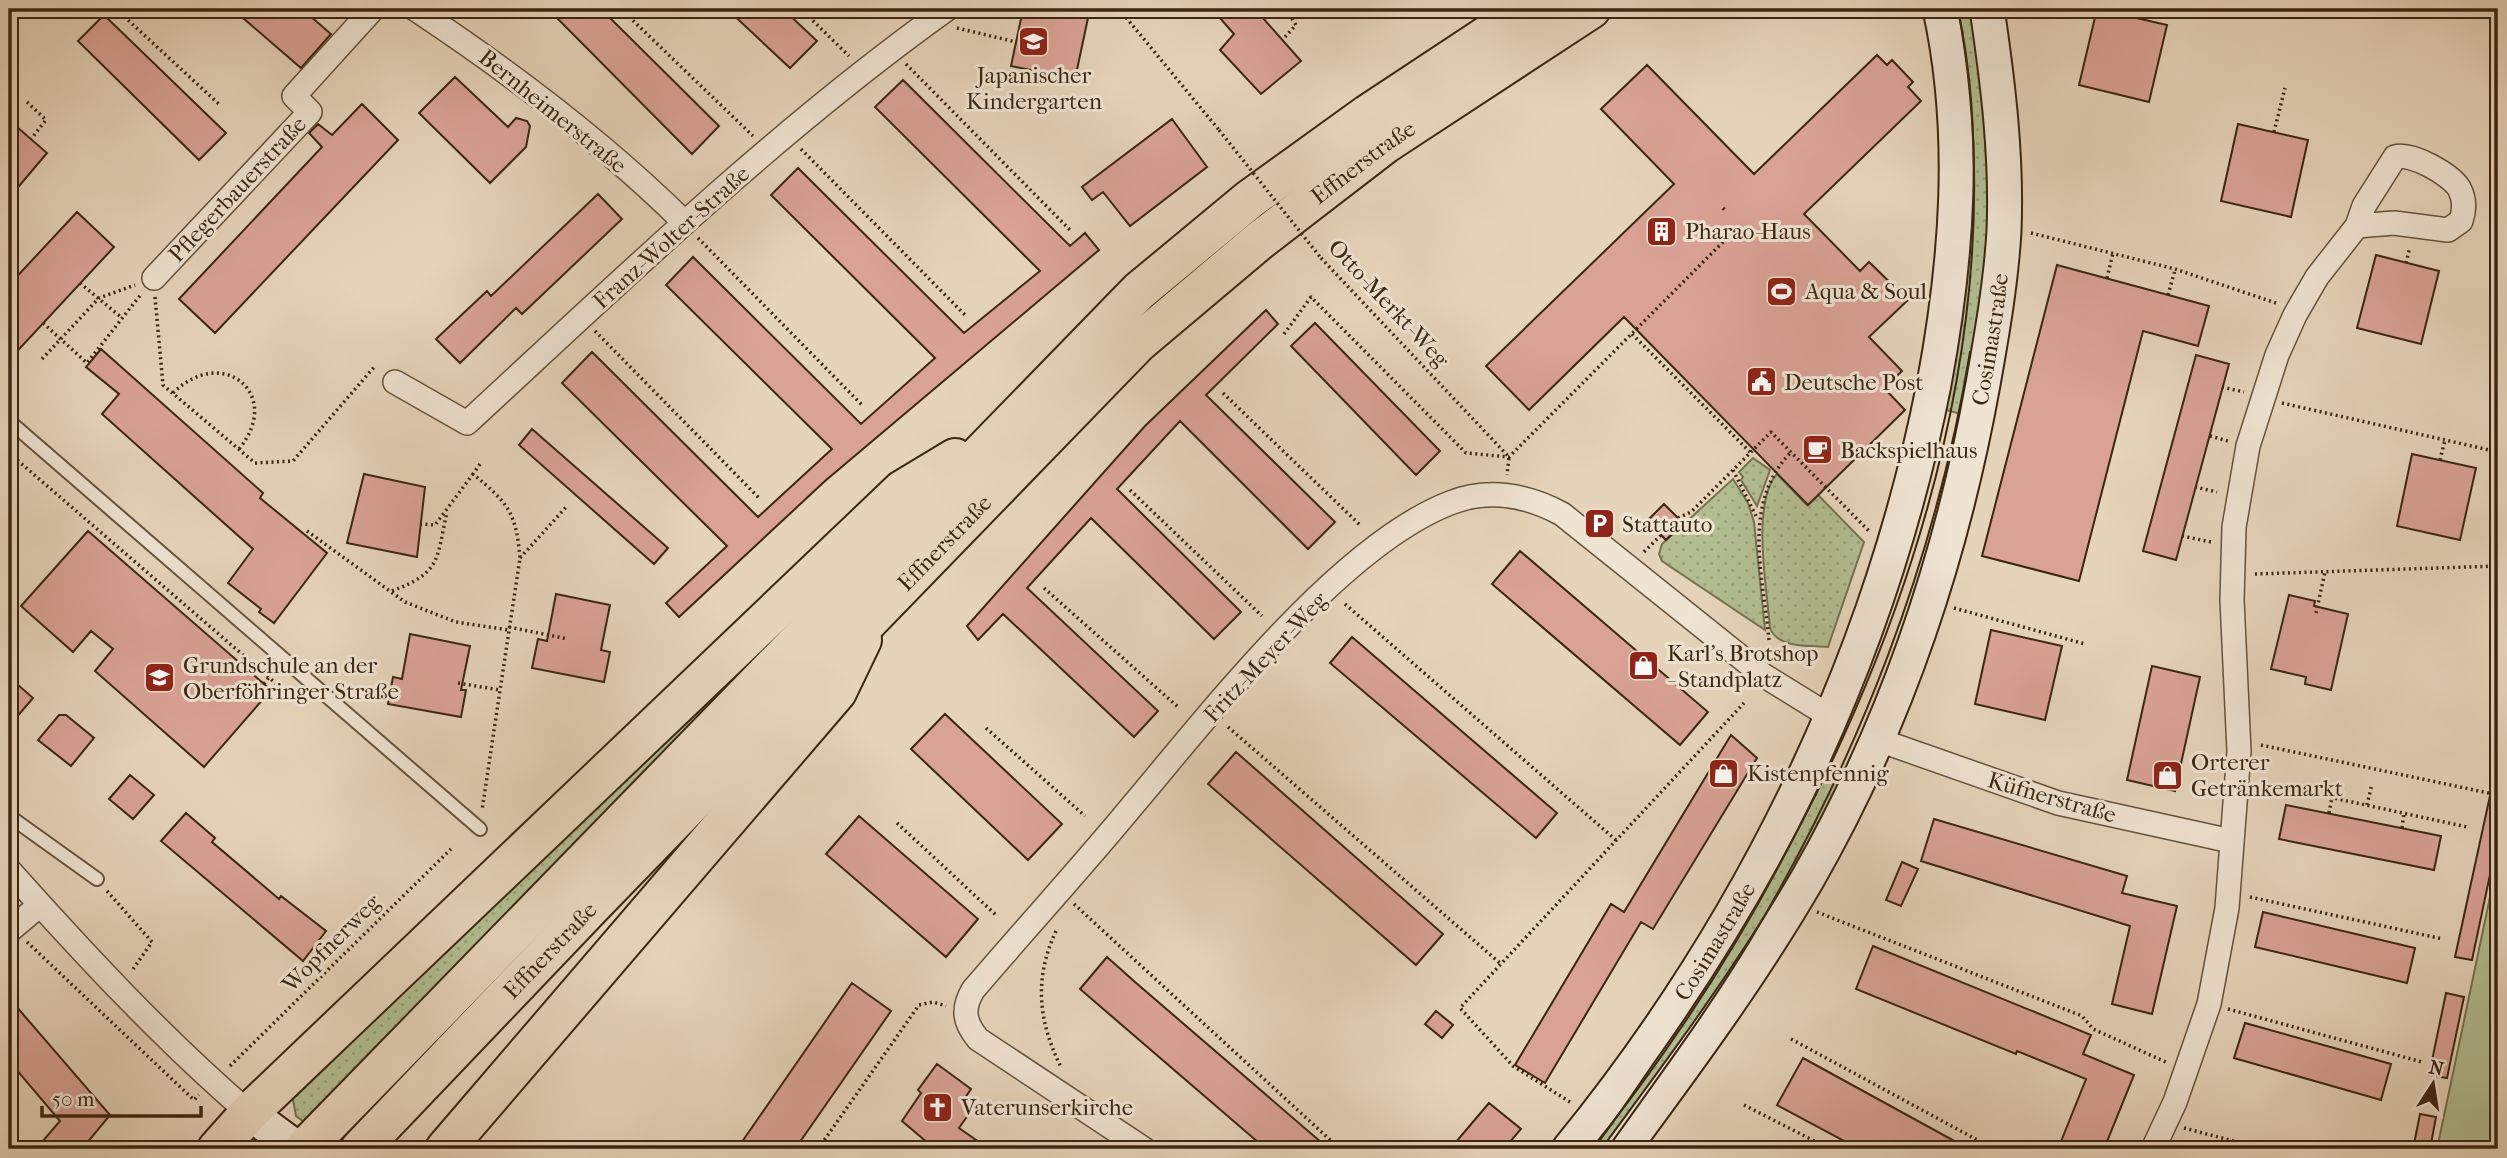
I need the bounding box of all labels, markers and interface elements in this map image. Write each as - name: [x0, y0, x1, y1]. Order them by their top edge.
- school or university icon: Japanischer Kindergarten: [1017, 24, 1051, 58]
- street label: Bernheimerstraße: [474, 44, 632, 179]
- place label: Japanischer Kindergarten: [966, 62, 1103, 115]
- street label: Pflegerbauerstraße: [163, 111, 312, 268]
- street label: Effnerstraße: [1306, 115, 1420, 210]
- street label: Franz-Wolter-Straße: [588, 160, 755, 315]
- building icon: Pharao-Haus: [1645, 214, 1679, 248]
- place label: Pharao-Haus: [1685, 218, 1811, 245]
- street label: Otto-Merkt-Weg: [1323, 234, 1455, 373]
- street label: Cosimastraße: [1966, 272, 2014, 408]
- sports icon: Aqua & Soul: [1765, 274, 1799, 308]
- place label: Aqua & Soul: [1804, 278, 1927, 305]
- public building icon: Deutsche Post: [1744, 365, 1778, 399]
- place label: Deutsche Post: [1784, 369, 1923, 396]
- cafe icon: Backspielhaus: [1800, 433, 1834, 467]
- place label: Backspielhaus: [1840, 437, 1978, 464]
- street label: Effnerstraße: [892, 489, 997, 597]
- parking icon: Stattauto: [1582, 507, 1616, 541]
- place label: Stattauto: [1622, 511, 1713, 538]
- street label: Fritz-Meyer-Weg: [1198, 586, 1333, 728]
- place label: Karl's Brotshop - Standplatz: [1667, 640, 1819, 693]
- shop icon: Karl's Brotshop - Standplatz: [1627, 649, 1661, 683]
- place label: Grundschule an der Oberföhringer Straße: [183, 652, 399, 705]
- school or university icon: Grundschule an der Oberföhringer Straße: [143, 661, 177, 695]
- place label: Orterer Getränkemarkt: [2191, 749, 2343, 802]
- shop icon: Kistenpfennig: [1707, 756, 1741, 790]
- shop icon: Orterer Getränkemarkt: [2151, 758, 2185, 792]
- place label: Kistenpfennig: [1747, 760, 1889, 787]
- street label: Küfnerstraße: [1985, 766, 2119, 829]
- street label: Cosimastraße: [1669, 878, 1761, 1006]
- street label: Wopfnerweg: [276, 888, 386, 999]
- street label: Effnerstraße: [498, 897, 603, 1004]
- north arrow: [2398, 1050, 2468, 1120]
- text: N: [2427, 1056, 2446, 1081]
- scale bar: [42, 1074, 201, 1118]
- text: 50 m: [52, 1087, 95, 1111]
- church icon: Vaterunserkirche: [921, 1090, 955, 1124]
- place label: Vaterunserkirche: [960, 1094, 1133, 1121]

